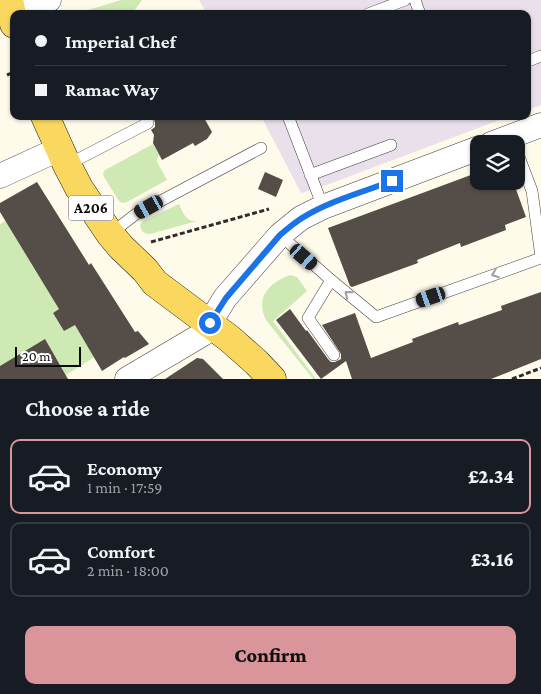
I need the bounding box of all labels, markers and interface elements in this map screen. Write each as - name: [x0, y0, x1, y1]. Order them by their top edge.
- text: Imperial Chef: [65, 31, 176, 52]
- text: Ramac Way: [65, 79, 159, 100]
- map controls: [470, 135, 525, 190]
- button: layers: [470, 135, 525, 190]
- route end: [381, 170, 403, 192]
- car: [132, 193, 165, 221]
- road number: A206: [68, 196, 114, 220]
- car: [287, 241, 320, 273]
- one-way arrow: [491, 268, 500, 278]
- car: [414, 285, 447, 309]
- one-way arrow: [345, 292, 354, 300]
- route start: [199, 312, 221, 334]
- scale bar: [15, 344, 81, 367]
- text: 20 m: [22, 348, 50, 364]
- text: Choose a ride: [25, 396, 150, 421]
- icon: car: [27, 454, 72, 499]
- text: Economy: [87, 458, 162, 479]
- text: £2.34: [468, 466, 514, 487]
- text: 1 min · 17:59: [87, 479, 162, 496]
- icon: car: [27, 537, 72, 582]
- text: Comfort: [87, 541, 155, 562]
- text: £3.16: [471, 549, 514, 570]
- text: 2 min · 18:00: [87, 562, 169, 579]
- button: Confirm: [25, 626, 516, 684]

